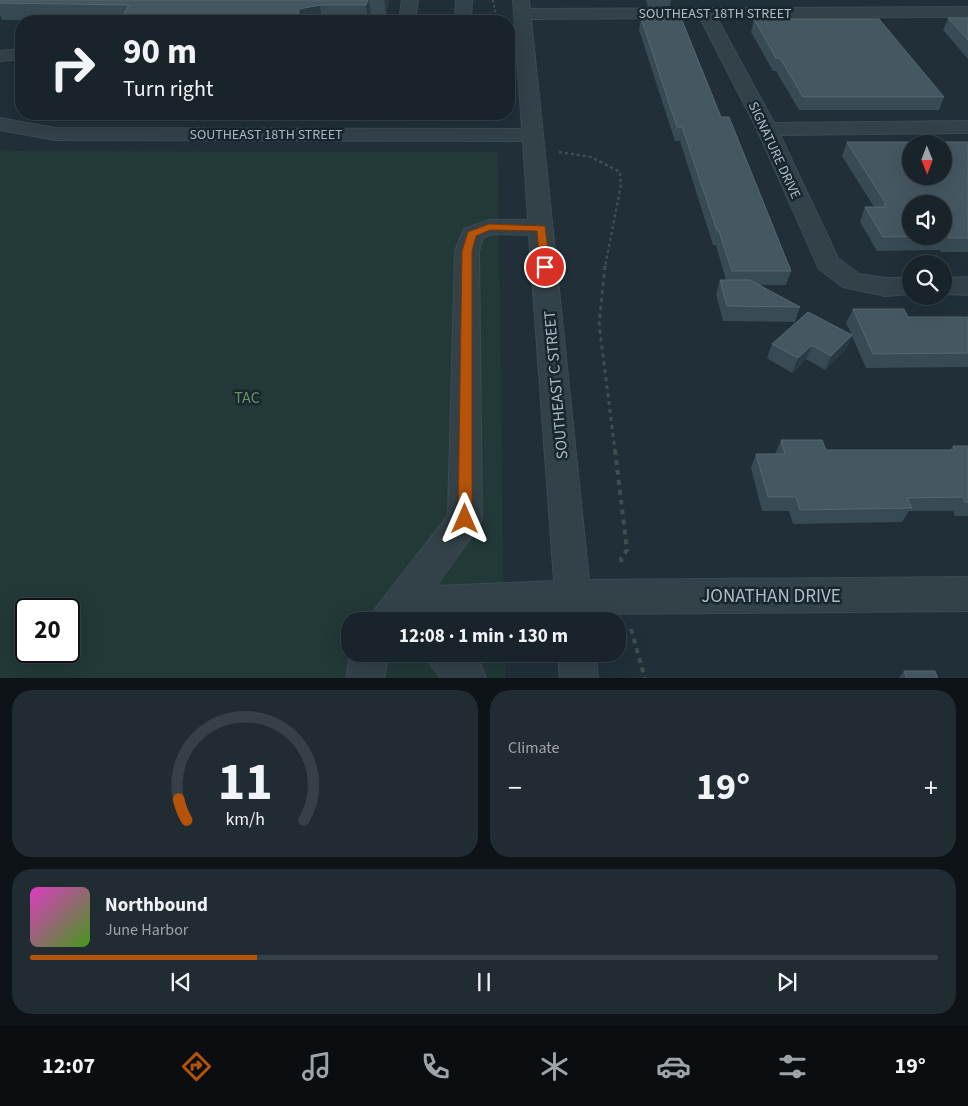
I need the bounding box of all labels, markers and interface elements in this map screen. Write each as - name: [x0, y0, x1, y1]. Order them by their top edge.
- street label: SOUTHEAST 18TH STREET: [638, 4, 792, 24]
- text: 90 m: [123, 27, 197, 77]
- icon: right: [40, 35, 105, 100]
- text: Turn right: [123, 73, 213, 105]
- street label: SIGNATURE DRIVE: [743, 99, 805, 202]
- street label: SOUTHEAST 18TH STREET: [189, 125, 343, 145]
- north arrow: [902, 135, 952, 185]
- map controls: [902, 135, 952, 305]
- button: sound: [902, 195, 952, 245]
- pin: [524, 246, 566, 288]
- icon: arrive: [531, 253, 559, 281]
- button: search: [902, 255, 952, 305]
- street label: SOUTHEAST C STREET: [538, 309, 573, 460]
- park label: TAC: [234, 387, 260, 409]
- position arrow: [438, 492, 490, 544]
- street label: JONATHAN DRIVE: [701, 583, 841, 610]
- speed limit sign: 20: [15, 598, 80, 663]
- text: 12:08 · 1 min · 130 m: [399, 623, 568, 650]
- text: Climate: [508, 737, 559, 759]
- text: 11: [218, 746, 272, 820]
- text: 19°: [696, 760, 750, 814]
- text: −: [508, 768, 522, 808]
- text: +: [924, 768, 938, 808]
- text: km/h: [225, 807, 265, 832]
- text: Northbound: [105, 892, 208, 919]
- text: June Harbor: [105, 919, 188, 941]
- icon: previous: [167, 968, 195, 996]
- icon: pause: [470, 968, 498, 996]
- icon: next: [773, 968, 801, 996]
- icon: directions: [179, 1049, 214, 1084]
- icon: music: [299, 1049, 334, 1084]
- icon: phone: [418, 1049, 453, 1084]
- icon: climate: [537, 1049, 572, 1084]
- icon: car: [656, 1049, 691, 1084]
- icon: filters: [775, 1049, 810, 1084]
- text: 12:07: [42, 1050, 95, 1082]
- text: 19°: [895, 1050, 926, 1082]

